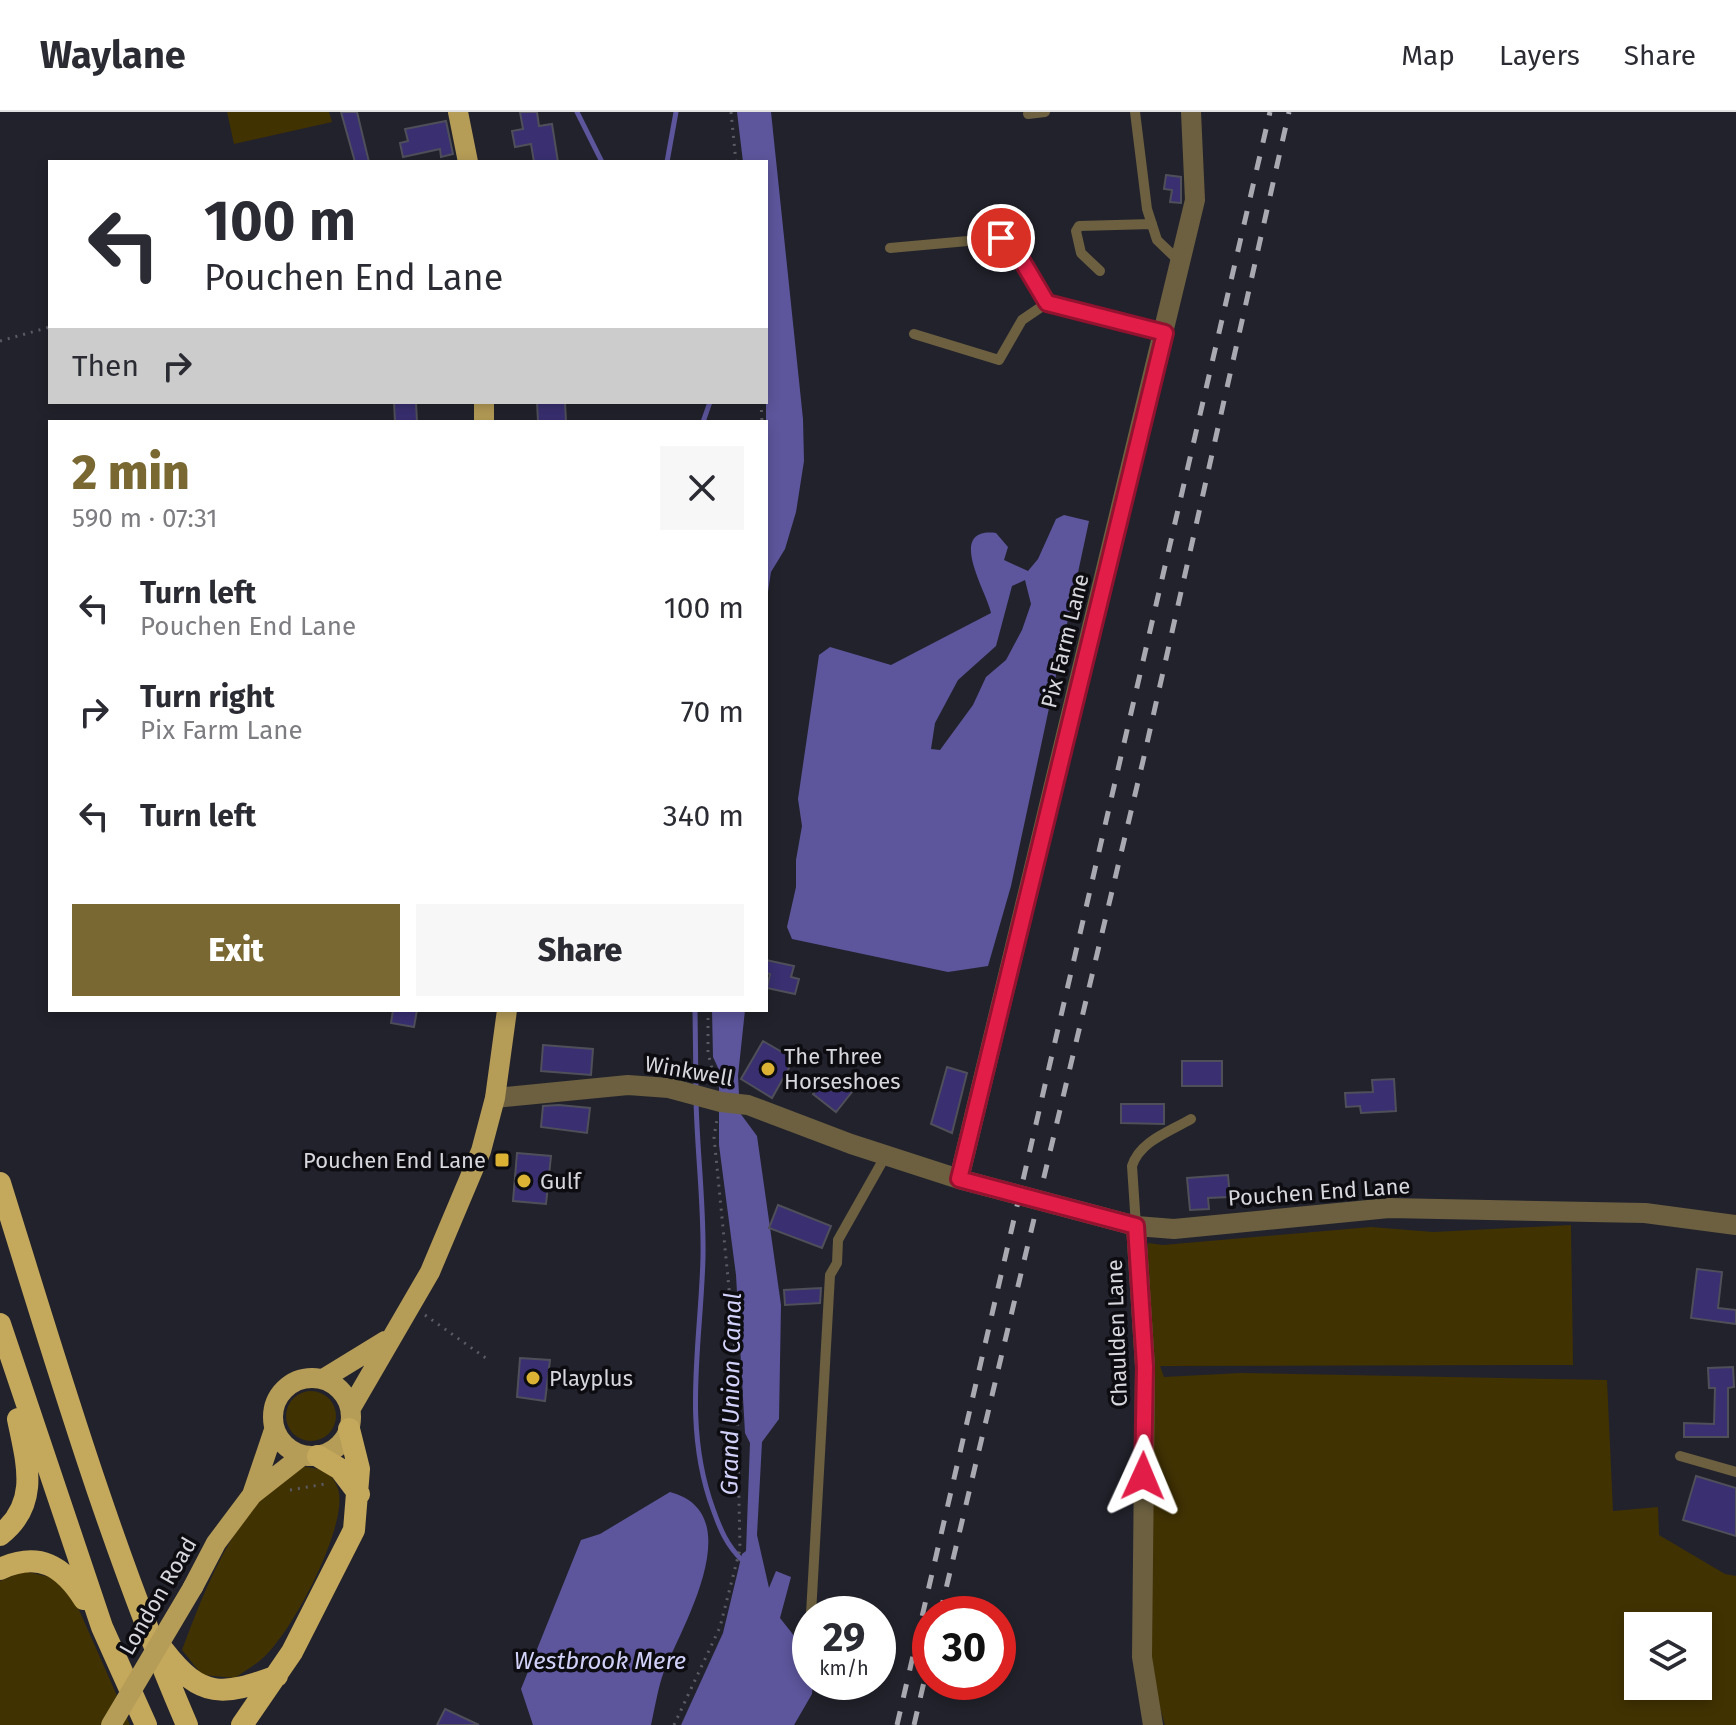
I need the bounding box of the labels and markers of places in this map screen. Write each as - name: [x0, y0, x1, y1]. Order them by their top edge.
- pin: [967, 204, 1035, 272]
- place label: The Three Horseshoes: [784, 1043, 901, 1095]
- marker: The Three Horseshoes: [759, 1060, 777, 1078]
- place label: Pouchen End Lane: [303, 1147, 486, 1174]
- marker: Pouchen End Lane: [493, 1151, 511, 1169]
- place label: Gulf: [540, 1168, 582, 1195]
- marker: Gulf: [515, 1172, 533, 1190]
- place label: Playplus: [549, 1365, 633, 1392]
- marker: Playplus: [524, 1369, 542, 1387]

